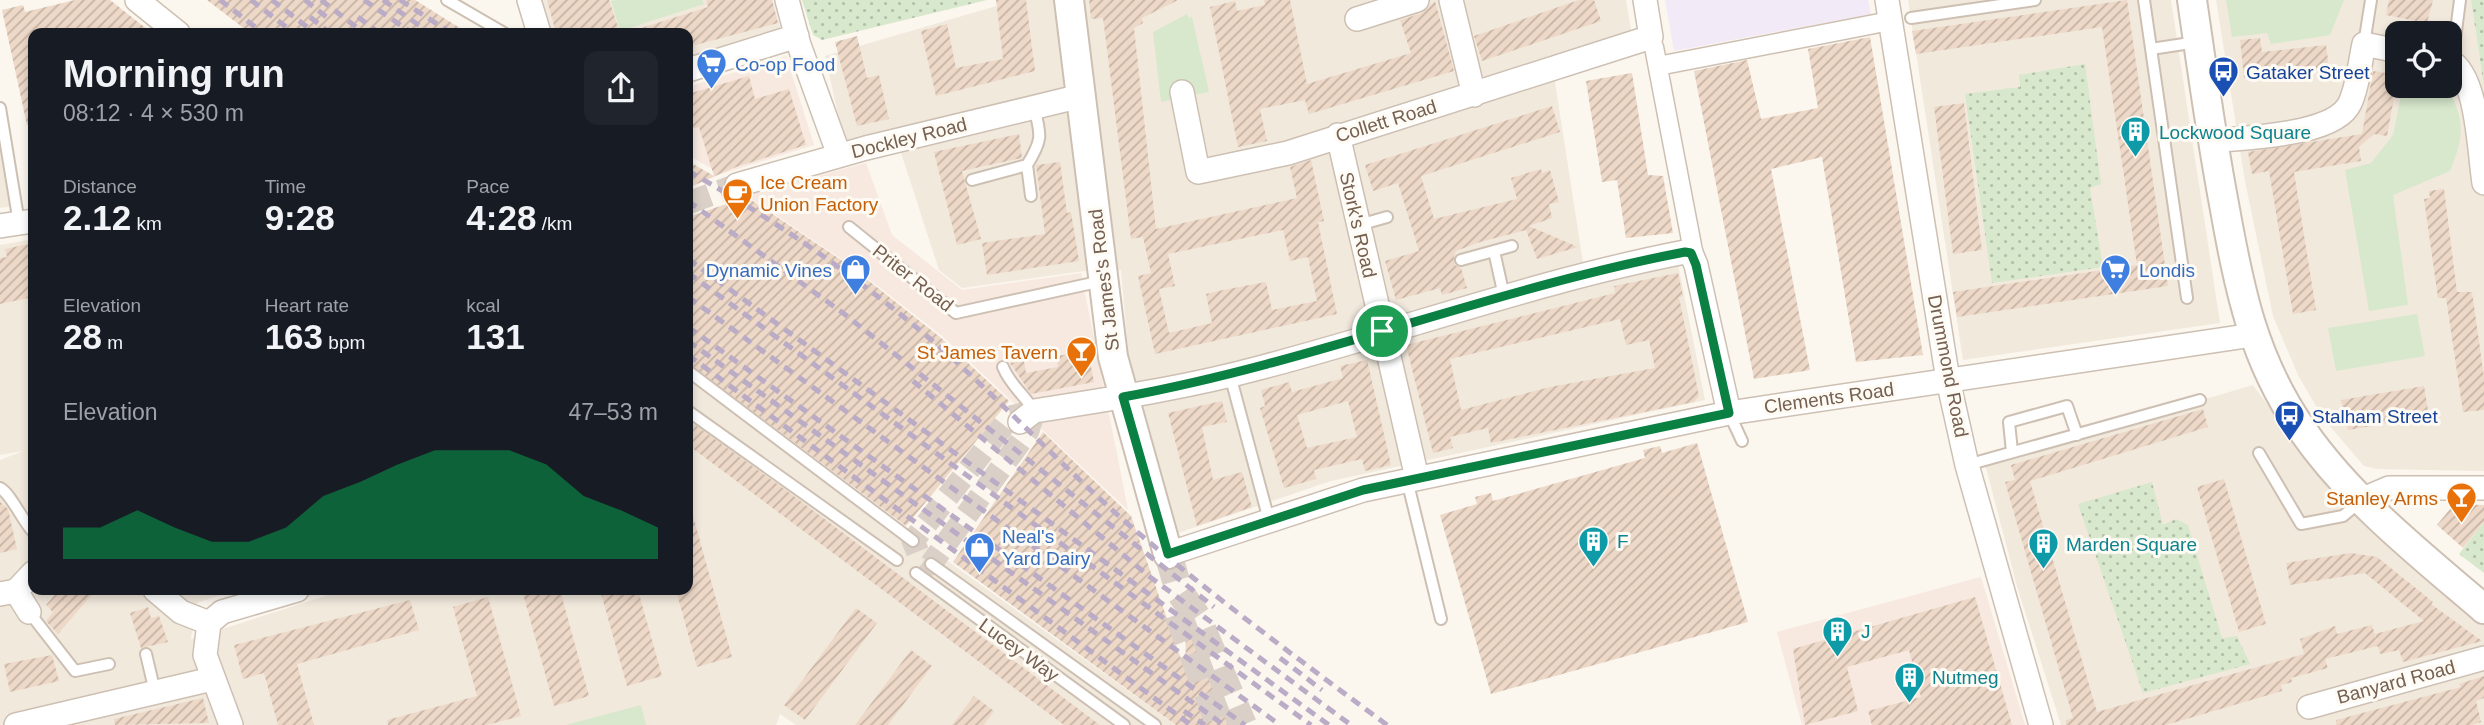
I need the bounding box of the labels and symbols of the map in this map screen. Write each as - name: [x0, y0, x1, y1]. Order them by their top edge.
- supermarket icon: Co-op Food: [695, 47, 729, 91]
- place label: Co-op Food: [735, 54, 835, 75]
- bus stop icon: Gataker Street: [2206, 55, 2240, 99]
- place label: Gataker Street: [2246, 62, 2370, 83]
- street label: Collett Road: [1333, 96, 1439, 146]
- street label: Dockley Road: [849, 114, 969, 162]
- building icon: Lockwood Square: [2119, 115, 2153, 159]
- place label: Lockwood Square: [2159, 122, 2311, 143]
- street label: Stork's Road: [1336, 170, 1380, 280]
- place label: Ice Cream Union Factory: [760, 172, 879, 215]
- cafe icon: Ice Cream Union Factory: [720, 176, 754, 220]
- street label: St James's Road: [1085, 208, 1123, 352]
- street label: Priter Road: [869, 240, 957, 316]
- shop icon: Dynamic Vines: [838, 253, 872, 297]
- supermarket icon: Londis: [2099, 253, 2133, 297]
- place label: Dynamic Vines: [706, 260, 832, 281]
- place label: Londis: [2139, 260, 2195, 281]
- street label: Drummond Road: [1924, 293, 1972, 439]
- pin: [1352, 301, 1412, 361]
- bar icon: St James Tavern: [1064, 335, 1098, 379]
- place label: St James Tavern: [917, 342, 1058, 363]
- street label: Clements Road: [1763, 378, 1895, 418]
- bus stop icon: Stalham Street: [2272, 399, 2306, 443]
- place label: Stalham Street: [2312, 406, 2438, 427]
- bar icon: Stanley Arms: [2444, 481, 2478, 525]
- place label: Stanley Arms: [2326, 488, 2438, 509]
- building icon: F: [1577, 524, 1611, 568]
- place label: Neal's Yard Dairy: [1002, 526, 1091, 569]
- building icon: Marden Square: [2026, 527, 2060, 571]
- shop icon: Neal's Yard Dairy: [962, 530, 996, 574]
- place label: F: [1617, 531, 1629, 552]
- place label: Marden Square: [2066, 534, 2197, 555]
- street label: Lucey Way: [975, 614, 1063, 686]
- building icon: J: [1821, 614, 1855, 658]
- place label: J: [1861, 621, 1871, 642]
- street label: Banyard Road: [2335, 656, 2457, 708]
- building icon: Nutmeg: [1892, 660, 1926, 704]
- place label: Nutmeg: [1932, 667, 1999, 688]

